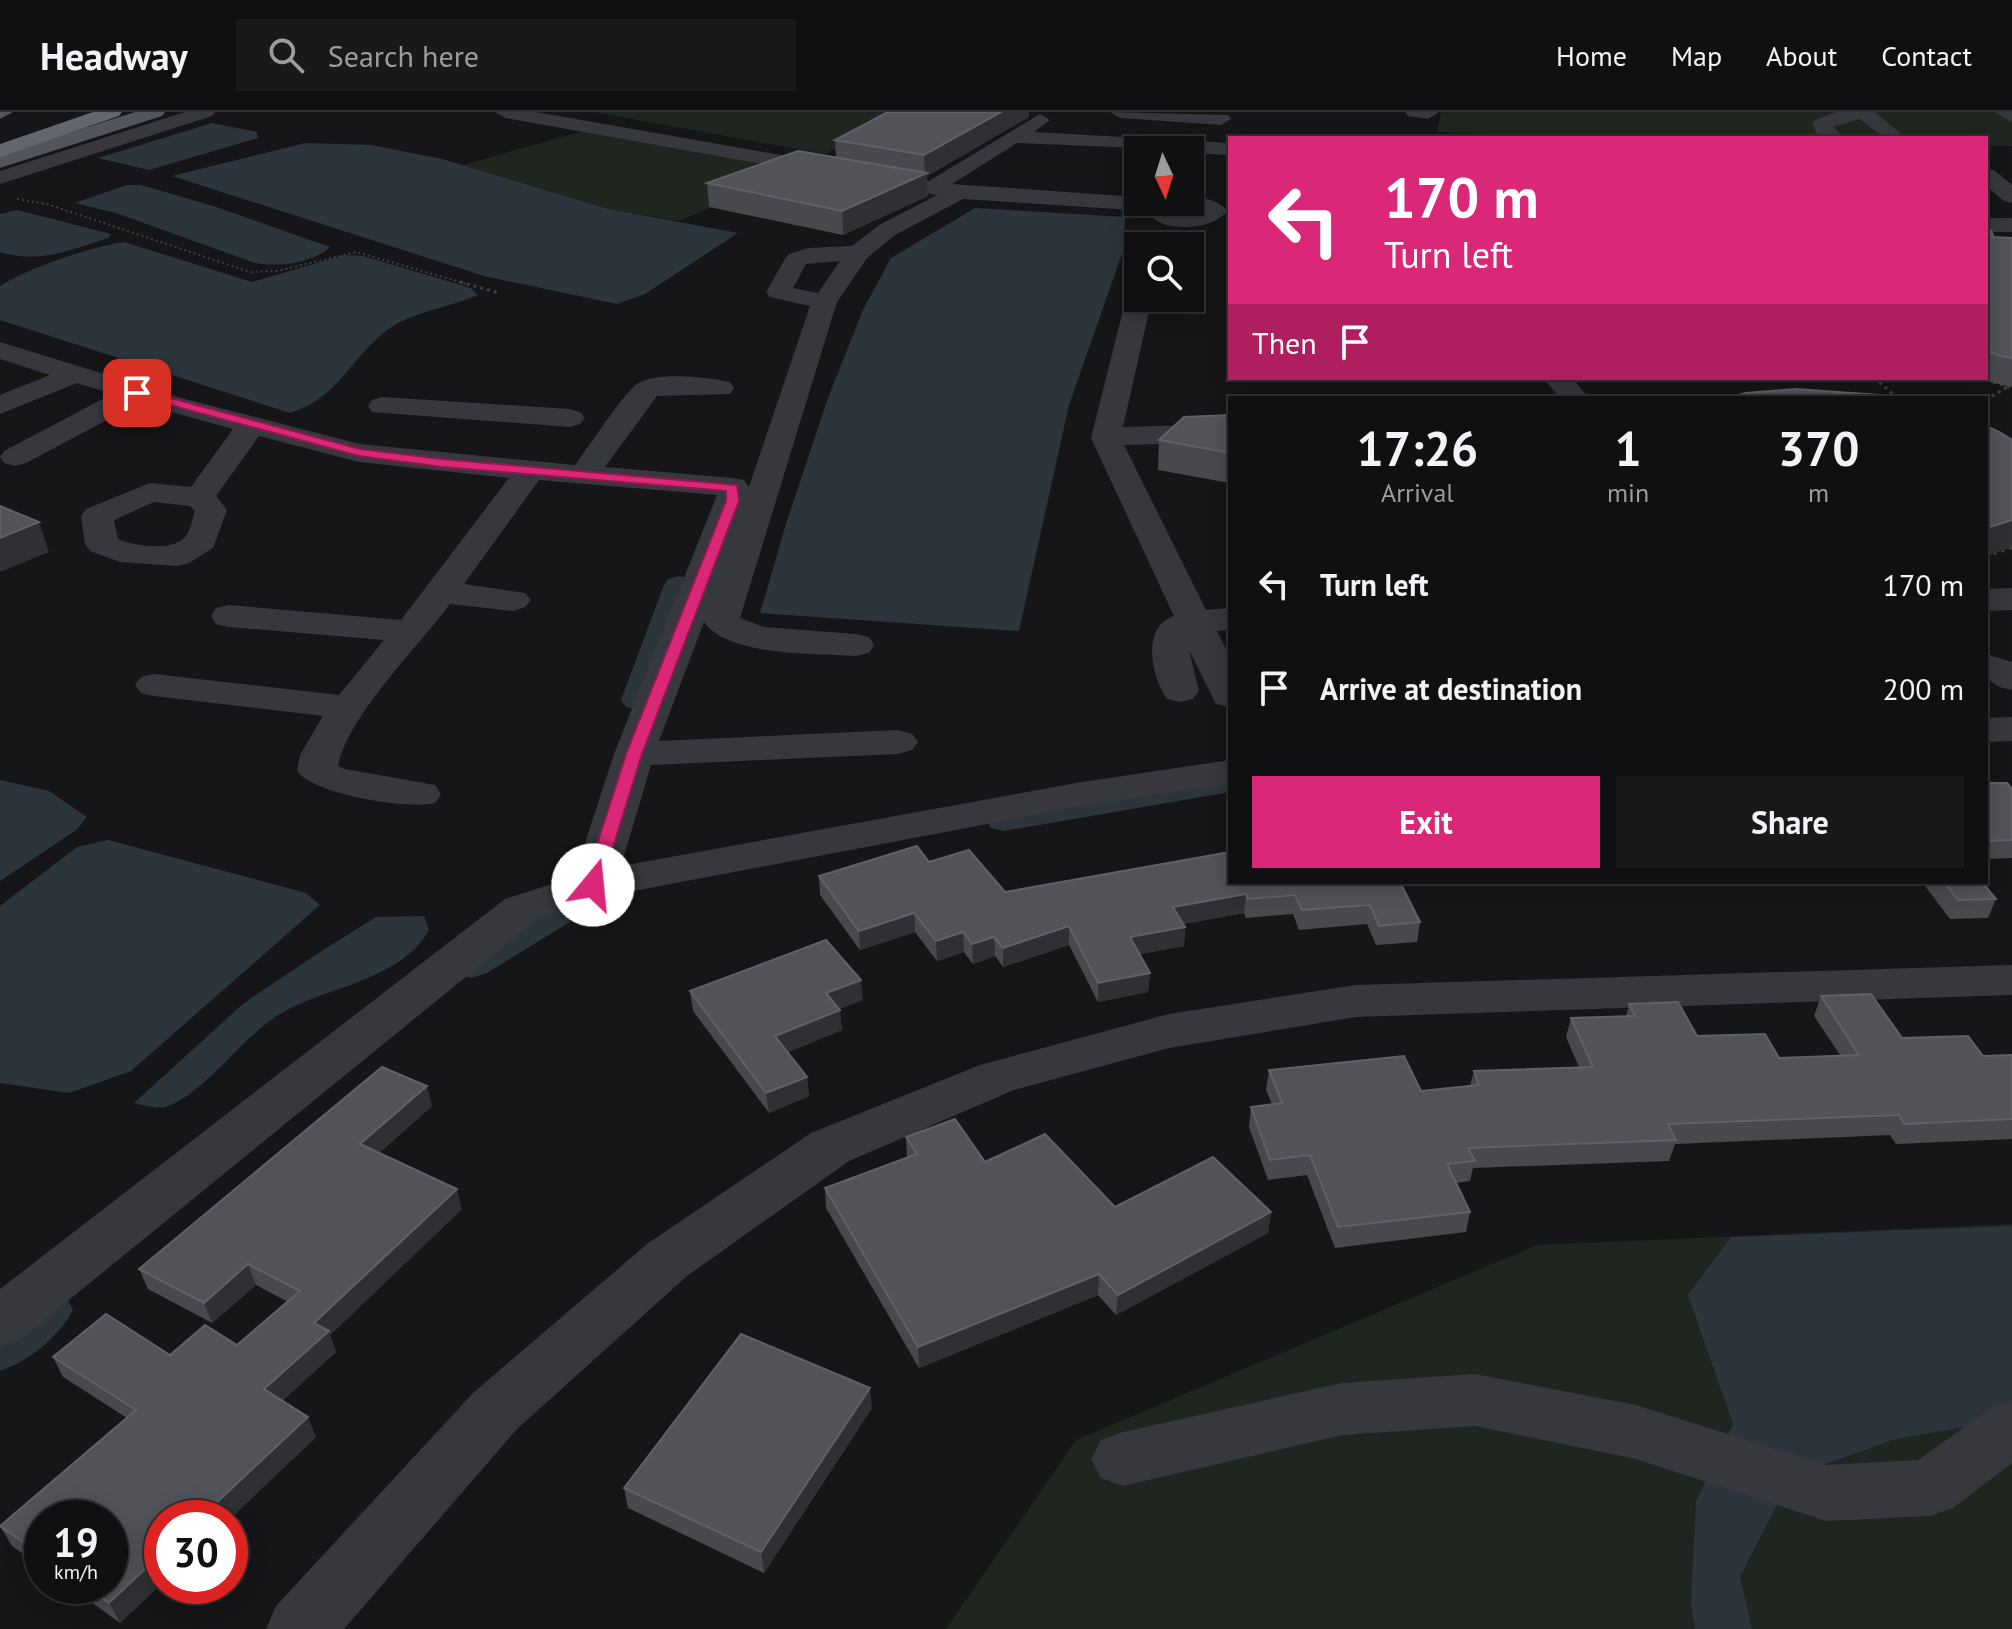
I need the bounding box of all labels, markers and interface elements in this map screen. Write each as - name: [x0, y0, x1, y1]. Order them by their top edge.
- search box: [236, 19, 796, 91]
- text: Headway: [40, 31, 188, 80]
- icon: search: [264, 33, 308, 77]
- text: Search here: [328, 36, 479, 75]
- text: Home: [1556, 37, 1627, 74]
- text: Map: [1671, 37, 1722, 74]
- text: About: [1766, 37, 1837, 74]
- text: Contact: [1881, 37, 1972, 74]
- north arrow: [1124, 136, 1204, 216]
- map controls: [1124, 136, 1204, 312]
- text: 170 m: [1384, 161, 1539, 233]
- icon: left: [1252, 168, 1356, 272]
- text: Turn left: [1384, 231, 1513, 278]
- button: search: [1124, 232, 1204, 312]
- icon: arrive: [1333, 320, 1377, 364]
- text: Then: [1252, 323, 1317, 362]
- pin: [103, 359, 171, 427]
- icon: arrive: [115, 371, 159, 415]
- text: 17:26: [1357, 417, 1478, 479]
- text: 1: [1614, 417, 1642, 479]
- text: 370: [1778, 417, 1859, 479]
- text: Arrival: [1381, 476, 1454, 509]
- text: min: [1607, 476, 1649, 509]
- text: m: [1808, 476, 1829, 509]
- icon: left: [1252, 562, 1296, 606]
- text: Turn left: [1320, 565, 1428, 604]
- text: 170 m: [1883, 565, 1964, 604]
- icon: arrive: [1252, 666, 1296, 710]
- text: Arrive at destination: [1320, 669, 1582, 708]
- text: 200 m: [1883, 669, 1964, 708]
- button: Exit: [1252, 776, 1600, 868]
- button: Share: [1616, 776, 1964, 868]
- position arrow: [551, 843, 635, 927]
- speed limit sign: 30: [144, 1500, 248, 1604]
- text: 19: [53, 1516, 99, 1568]
- text: km/h: [54, 1559, 98, 1585]

